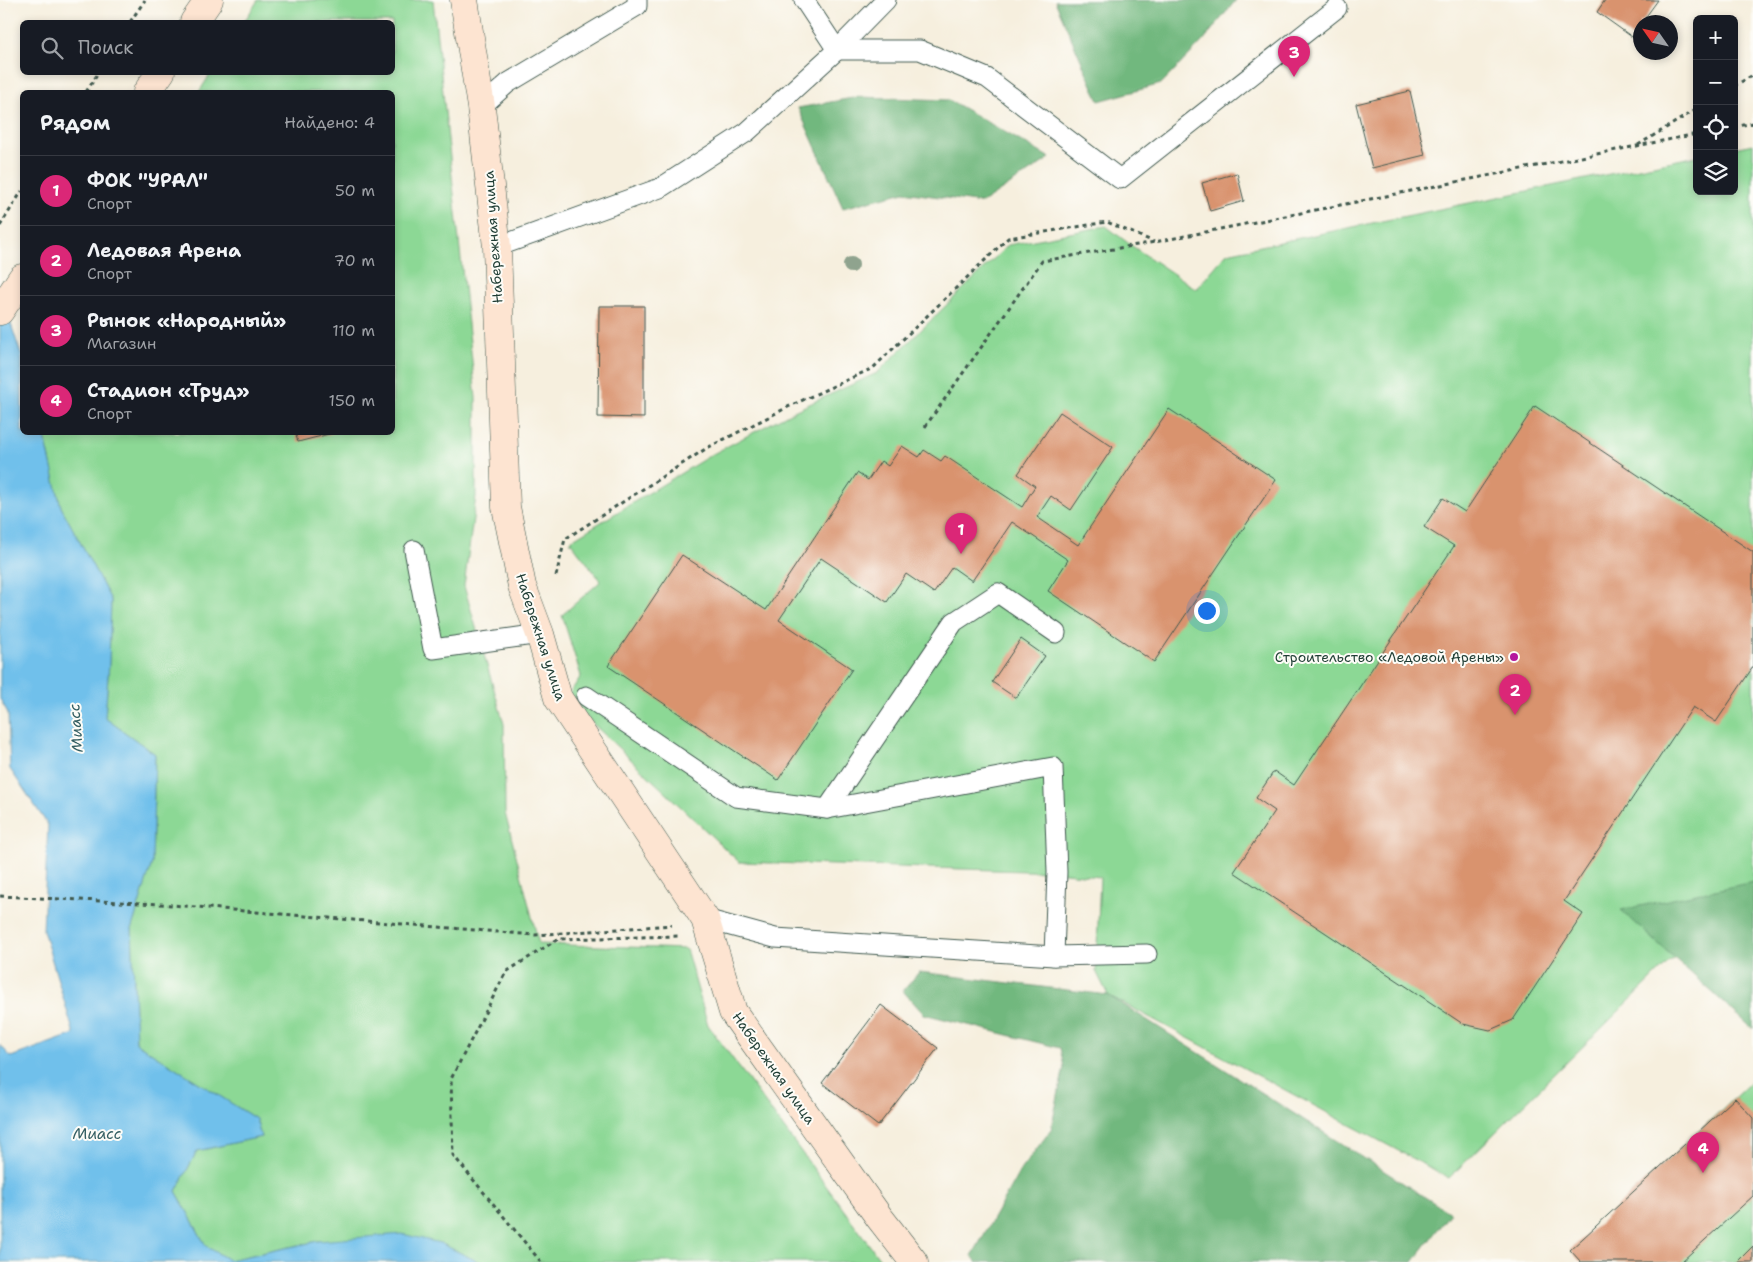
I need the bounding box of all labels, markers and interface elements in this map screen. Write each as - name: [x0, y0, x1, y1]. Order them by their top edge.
- north arrow: [1633, 15, 1678, 60]
- map controls: [1693, 15, 1738, 195]
- button: +: [1693, 15, 1738, 60]
- search box: [20, 20, 395, 75]
- icon: search: [38, 34, 66, 62]
- text: Поиск: [78, 35, 133, 60]
- pin: 3: [1278, 36, 1310, 77]
- button: −: [1693, 60, 1738, 105]
- button: locate: [1693, 105, 1738, 150]
- text: Рядом: [40, 109, 110, 137]
- text: Найдено: 4: [284, 112, 375, 133]
- button: layers: [1693, 150, 1738, 195]
- text: ФОК "УРАЛ": [87, 168, 208, 193]
- street label: Набережная улица: [479, 170, 507, 304]
- text: 1: [52, 180, 60, 201]
- text: 50 m: [335, 180, 375, 201]
- text: Спорт: [87, 193, 132, 214]
- text: Ледовая Арена: [87, 238, 241, 263]
- text: 2: [50, 250, 62, 271]
- text: 70 m: [334, 250, 375, 271]
- text: Спорт: [87, 263, 132, 284]
- text: Рынок «Народный»: [87, 308, 286, 333]
- text: 3: [50, 320, 62, 341]
- text: 110 m: [332, 320, 375, 341]
- text: Магазин: [87, 333, 156, 354]
- text: Стадион «Труд»: [87, 378, 249, 403]
- text: 4: [50, 390, 62, 411]
- text: 150 m: [328, 390, 375, 411]
- text: Спорт: [87, 403, 132, 424]
- pin: 1: [945, 513, 977, 554]
- street label: Набережная улица: [512, 571, 570, 703]
- your location: [1194, 598, 1220, 624]
- place label: Строительство «Ледовой Арены»: [1275, 648, 1504, 666]
- marker: Строительство «Ледовой Арены»: [1508, 651, 1520, 663]
- pin: 2: [1499, 674, 1531, 715]
- water label: Миасс: [64, 703, 88, 753]
- street label: Набережная улица: [729, 1008, 820, 1128]
- water label: Миасс: [73, 1124, 122, 1144]
- pin: 4: [1687, 1132, 1719, 1173]

